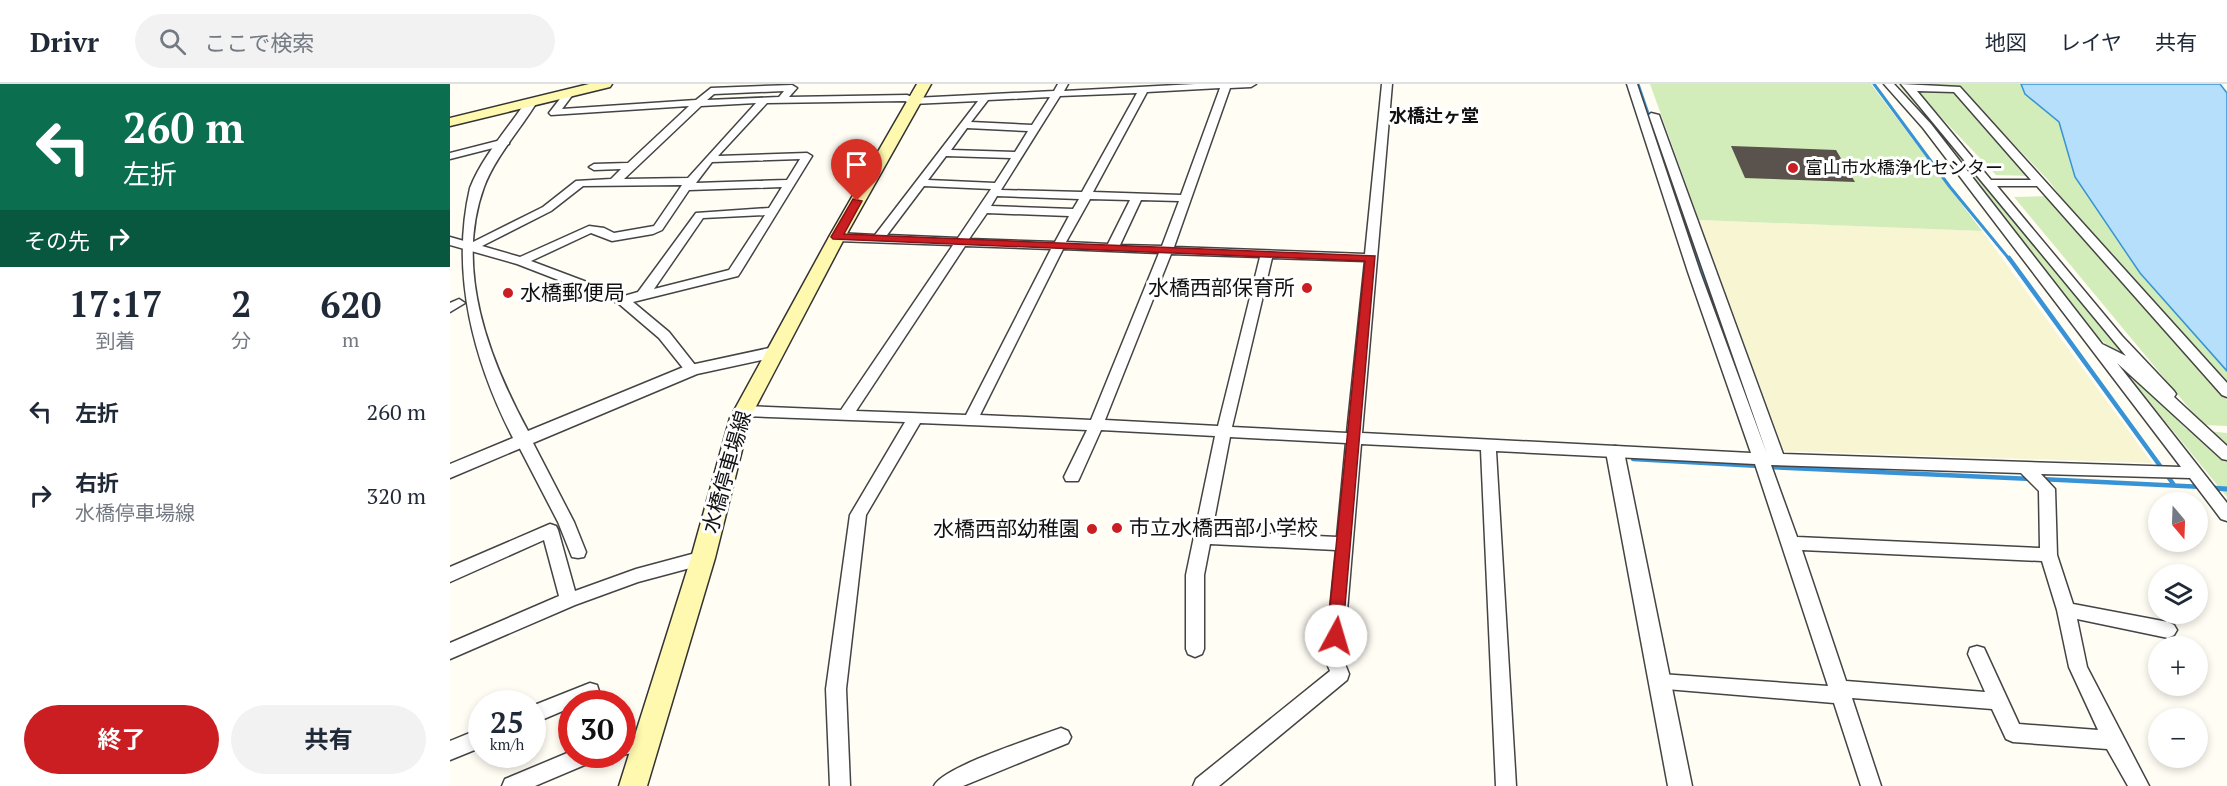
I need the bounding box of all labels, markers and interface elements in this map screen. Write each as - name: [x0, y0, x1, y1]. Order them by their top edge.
- search box: [135, 14, 555, 68]
- text: Drivr: [30, 23, 99, 60]
- icon: search: [156, 25, 189, 58]
- text: ここで検索: [204, 28, 314, 57]
- text: 地図: [1985, 28, 2027, 56]
- text: レイヤ: [2060, 28, 2122, 56]
- text: 共有: [2155, 28, 2197, 56]
- text: 260 m: [123, 99, 244, 155]
- district label: 水橋辻ヶ堂: [1389, 103, 1479, 127]
- icon: left: [24, 108, 102, 186]
- pin: [831, 139, 882, 201]
- icon: arrive: [840, 148, 873, 181]
- place label: 富山市水橋浄化センター: [1805, 155, 2003, 179]
- text: 左折: [123, 156, 177, 192]
- marker: 富山市水橋浄化センター: [1786, 161, 1800, 175]
- icon: right: [102, 222, 135, 255]
- text: その先: [24, 226, 90, 255]
- place label: 水橋西部保育所: [1148, 273, 1295, 301]
- place label: 水橋郵便局: [520, 278, 625, 306]
- text: 17:17: [69, 280, 162, 327]
- text: 2: [231, 280, 252, 327]
- text: 620: [320, 281, 381, 328]
- marker: 水橋西部保育所: [1300, 281, 1314, 295]
- marker: 水橋郵便局: [501, 286, 515, 300]
- text: m: [342, 326, 359, 353]
- text: 到着: [96, 327, 136, 354]
- text: 分: [231, 327, 251, 354]
- icon: left: [24, 395, 57, 428]
- text: 260 m: [366, 397, 426, 426]
- text: 左折: [75, 398, 119, 427]
- street label: 水橋停車場線: [695, 407, 757, 536]
- text: 右折: [75, 468, 119, 497]
- icon: right: [24, 479, 57, 512]
- text: 320 m: [366, 481, 426, 510]
- north arrow: [2148, 492, 2208, 552]
- map controls: [2148, 492, 2208, 768]
- text: 水橋停車場線: [75, 499, 195, 526]
- place label: 市立水橋西部小学校: [1129, 513, 1318, 541]
- place label: 水橋西部幼稚園: [933, 514, 1080, 542]
- marker: 市立水橋西部小学校: [1110, 521, 1124, 535]
- marker: 水橋西部幼稚園: [1085, 522, 1099, 536]
- button: layers: [2148, 564, 2208, 624]
- position arrow: [1304, 604, 1368, 668]
- button: +: [2148, 636, 2208, 696]
- speed limit sign: 30: [558, 690, 636, 768]
- text: 25: [490, 702, 524, 742]
- button: 終了: [24, 705, 219, 774]
- button: 共有: [231, 705, 426, 774]
- button: −: [2148, 708, 2208, 768]
- text: km/h: [490, 734, 524, 754]

